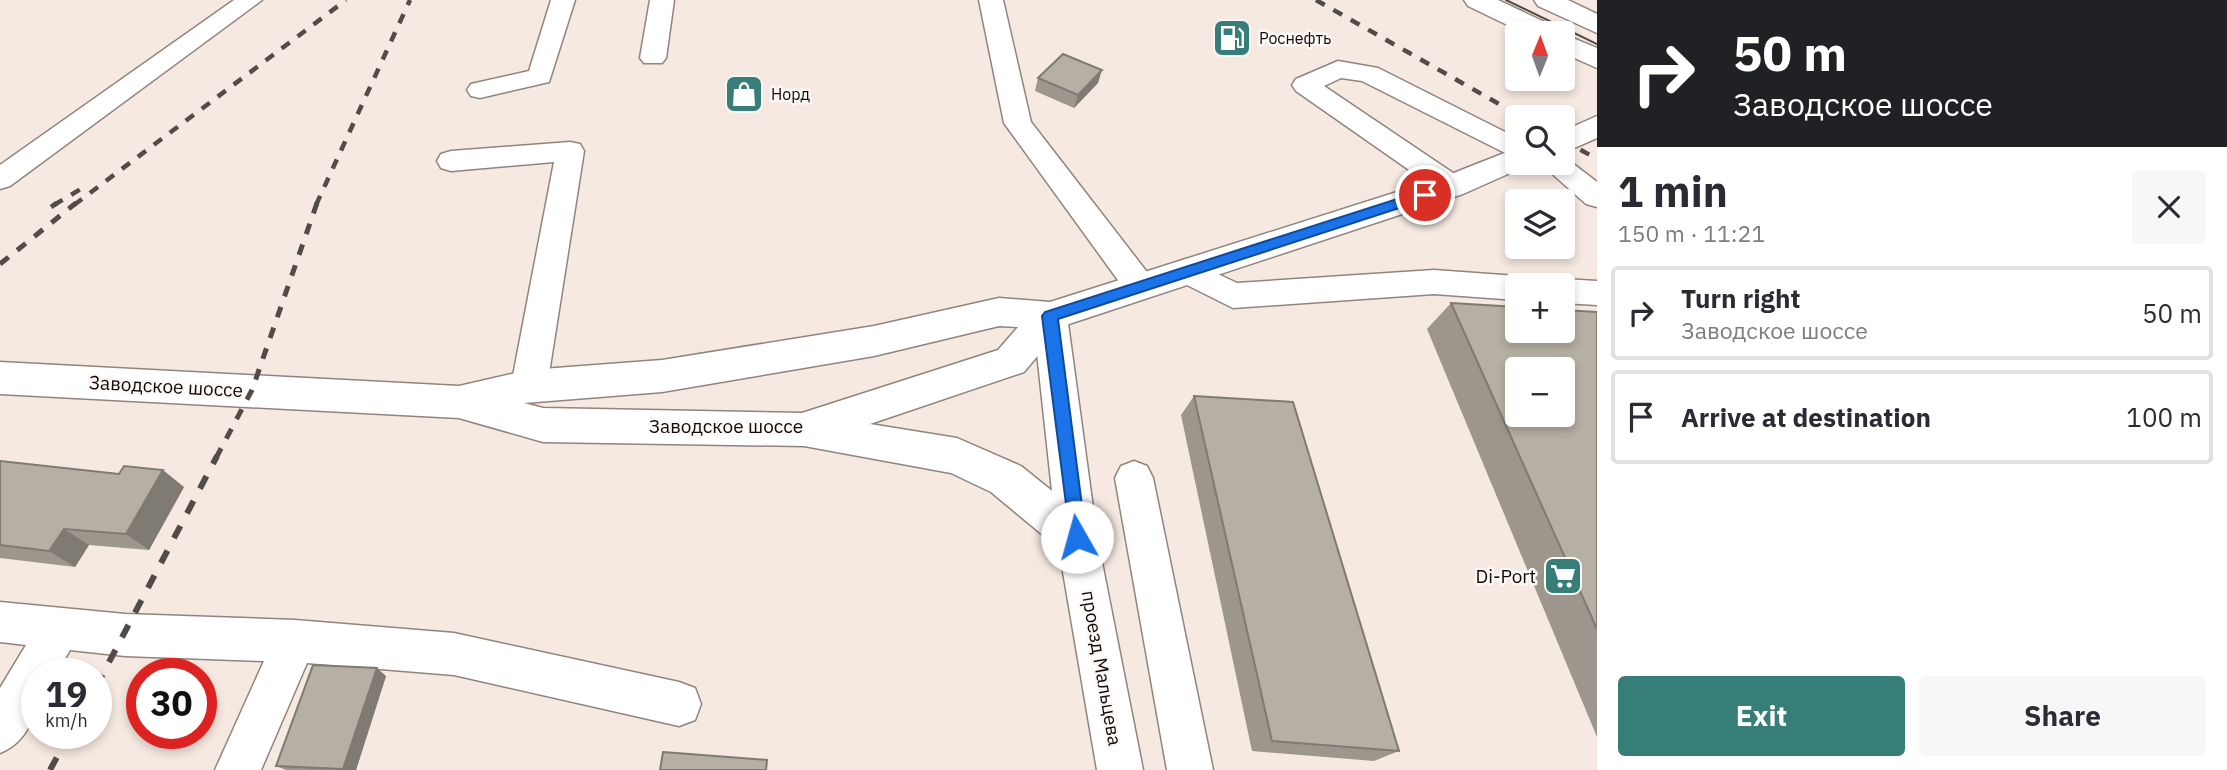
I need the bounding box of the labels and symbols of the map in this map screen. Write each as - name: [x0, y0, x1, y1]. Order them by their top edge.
- fuel station icon: Роснефть: [1211, 17, 1253, 59]
- north arrow: [1505, 21, 1575, 91]
- place label: Роснефть: [1259, 28, 1331, 48]
- shop icon: Норд: [723, 73, 765, 115]
- place label: Норд: [771, 84, 811, 104]
- pin: [1395, 165, 1455, 225]
- street label: Заводское шоссе: [88, 370, 244, 402]
- street label: Заводское шоссе: [649, 414, 803, 438]
- position arrow: [1040, 500, 1114, 574]
- supermarket icon: Di-Port: [1542, 555, 1584, 597]
- place label: Di-Port: [1475, 564, 1536, 588]
- street label: проезд Мальцева: [1077, 589, 1127, 747]
- speed limit sign: 30: [126, 658, 217, 749]

